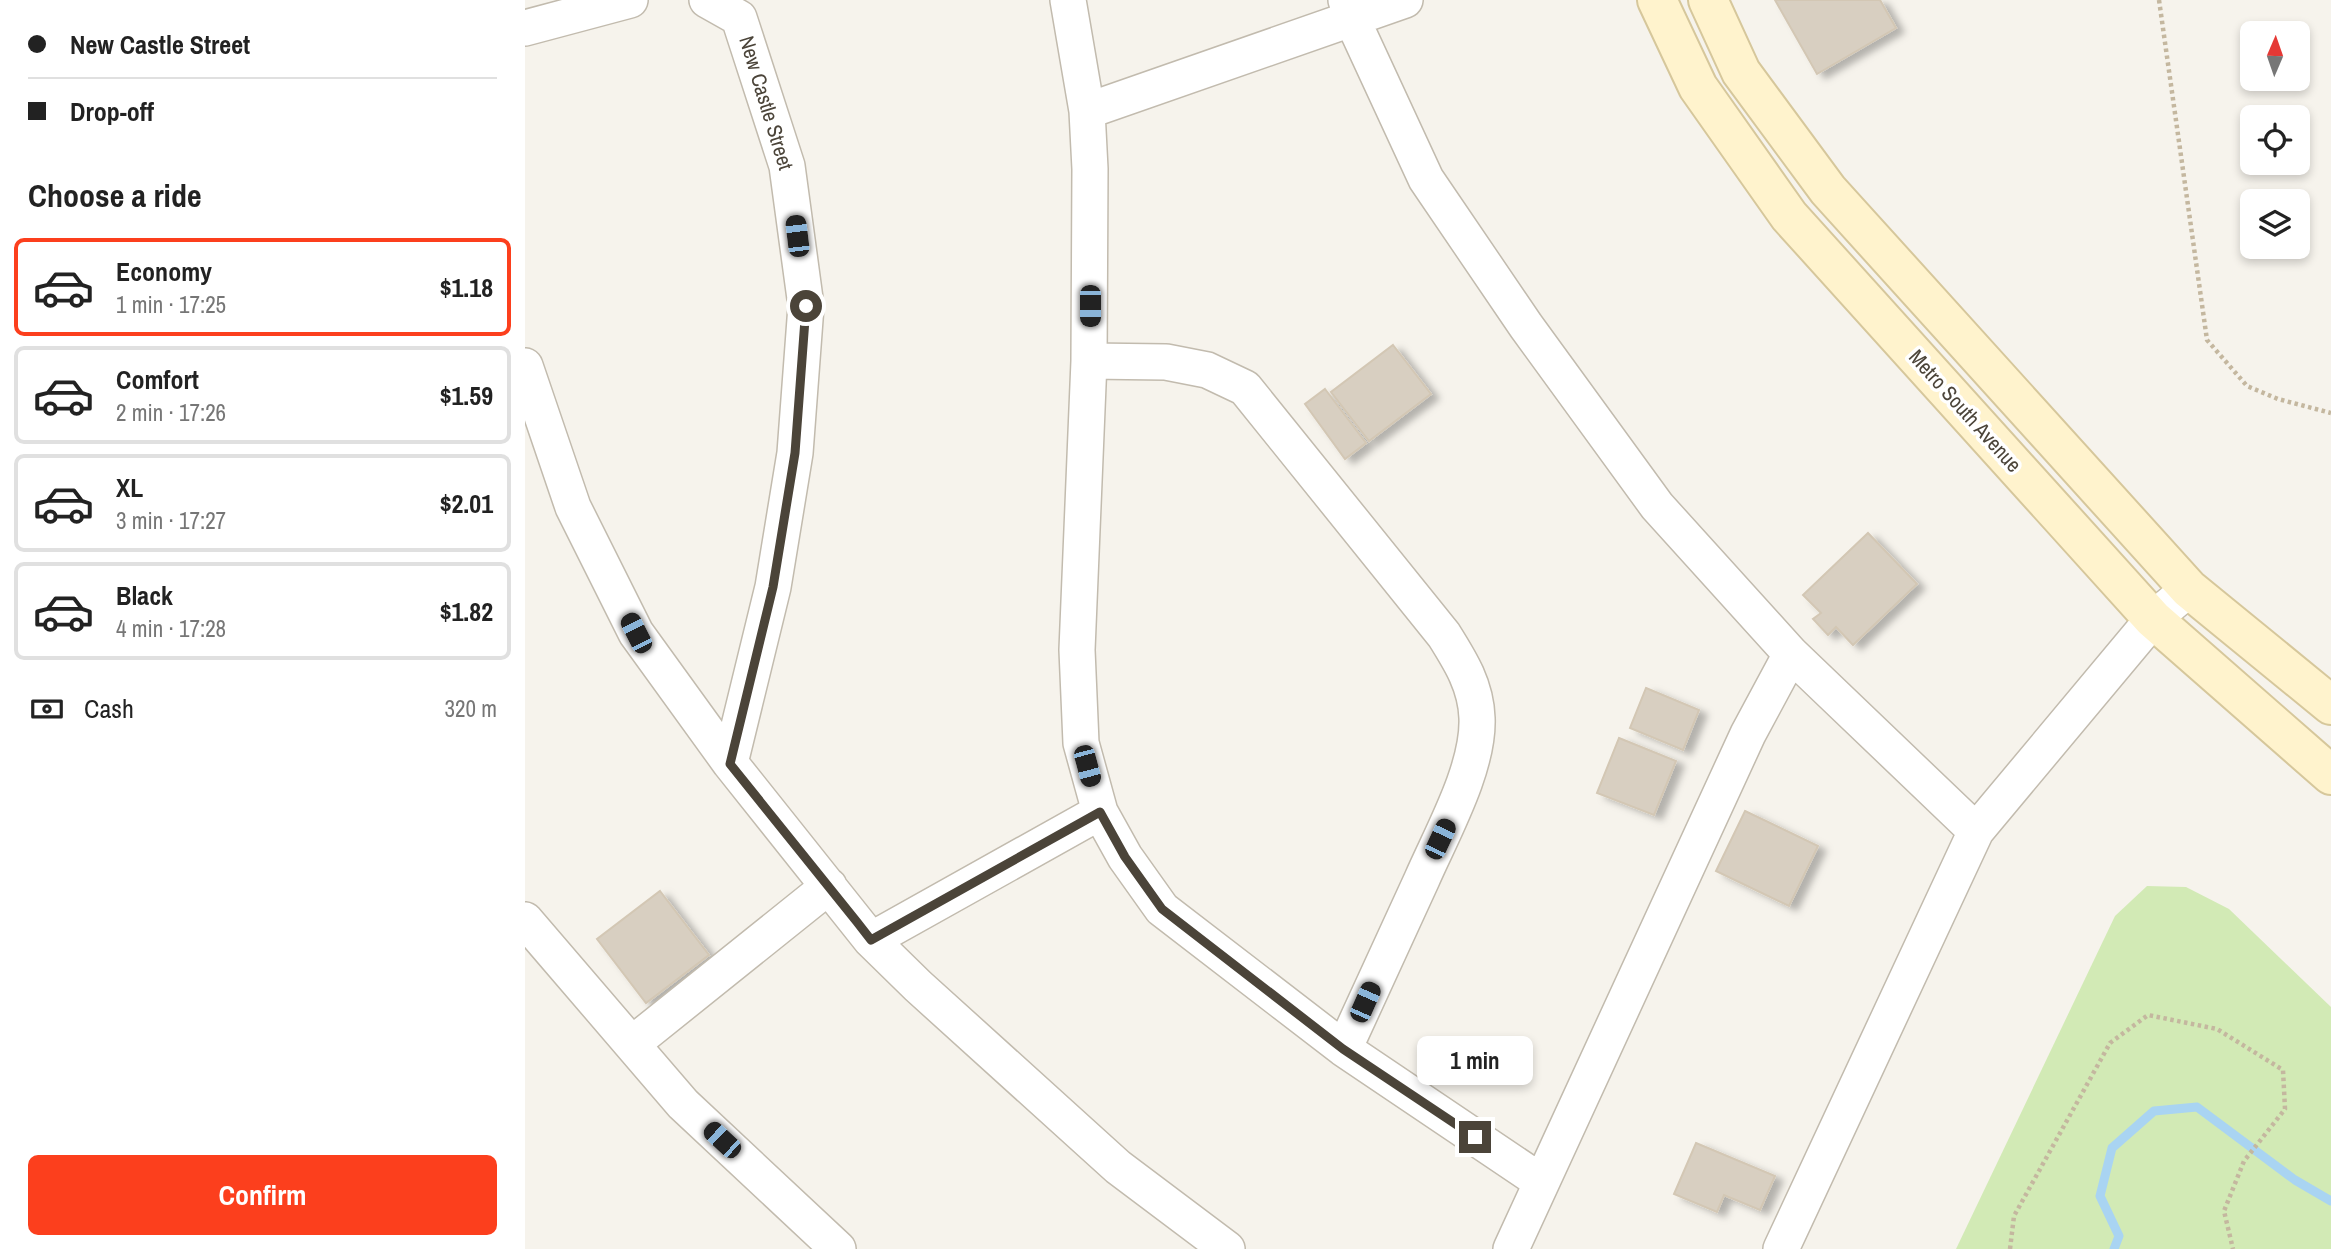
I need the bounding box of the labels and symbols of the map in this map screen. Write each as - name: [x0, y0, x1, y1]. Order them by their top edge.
- north arrow: [2240, 21, 2310, 91]
- street label: New Castle Street: [732, 32, 801, 174]
- car: [785, 214, 810, 258]
- car: [1080, 285, 1101, 327]
- route start: [790, 290, 822, 322]
- street label: Metro South Avenue: [1902, 343, 2028, 478]
- car: [618, 610, 655, 656]
- car: [1072, 743, 1103, 789]
- car: [1422, 816, 1459, 862]
- car: [1347, 979, 1384, 1025]
- callout: 1 min: [1417, 1036, 1533, 1084]
- car: [700, 1118, 745, 1162]
- route end: [1459, 1121, 1491, 1153]

